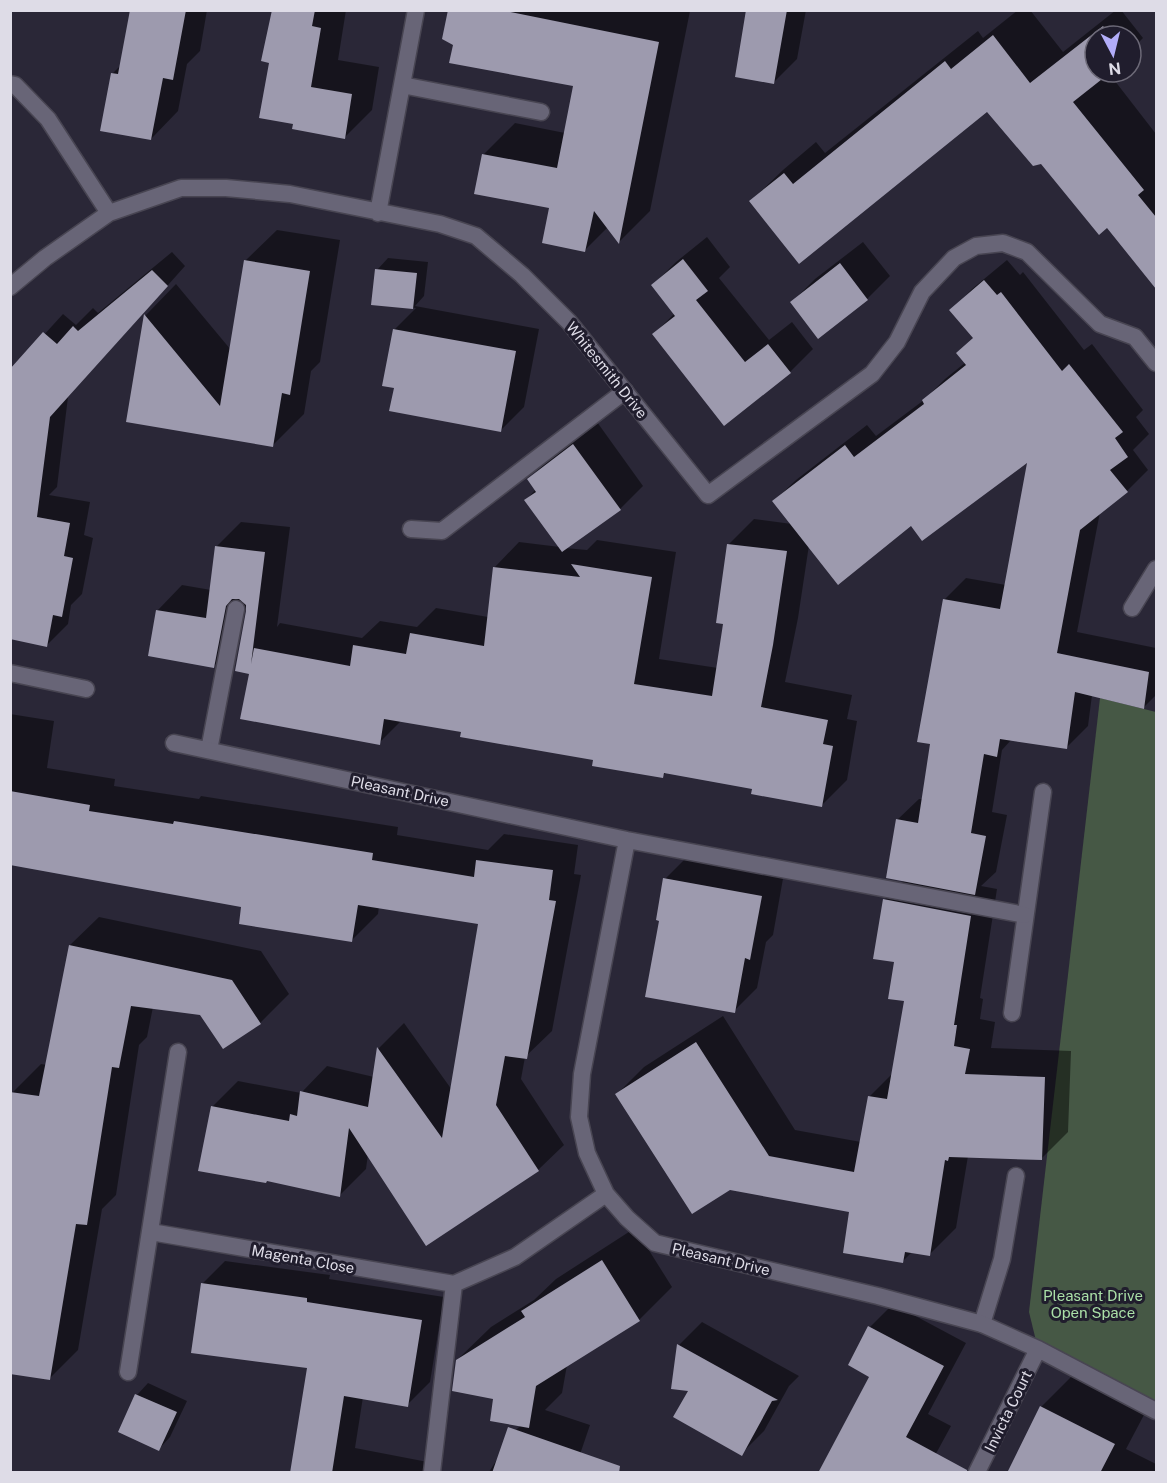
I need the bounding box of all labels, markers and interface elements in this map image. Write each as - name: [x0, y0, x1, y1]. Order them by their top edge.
- north arrow: [1083, 24, 1143, 84]
- text: N: [1107, 58, 1122, 79]
- street label: Whitesmith Drive: [563, 318, 651, 422]
- street label: Pleasant Drive: [349, 772, 451, 810]
- street label: Pleasant Drive: [670, 1239, 772, 1279]
- street label: Magenta Close: [250, 1242, 356, 1276]
- park label: Pleasant Drive Open Space: [1043, 1287, 1143, 1321]
- street label: Invicta Court: [981, 1367, 1035, 1455]

